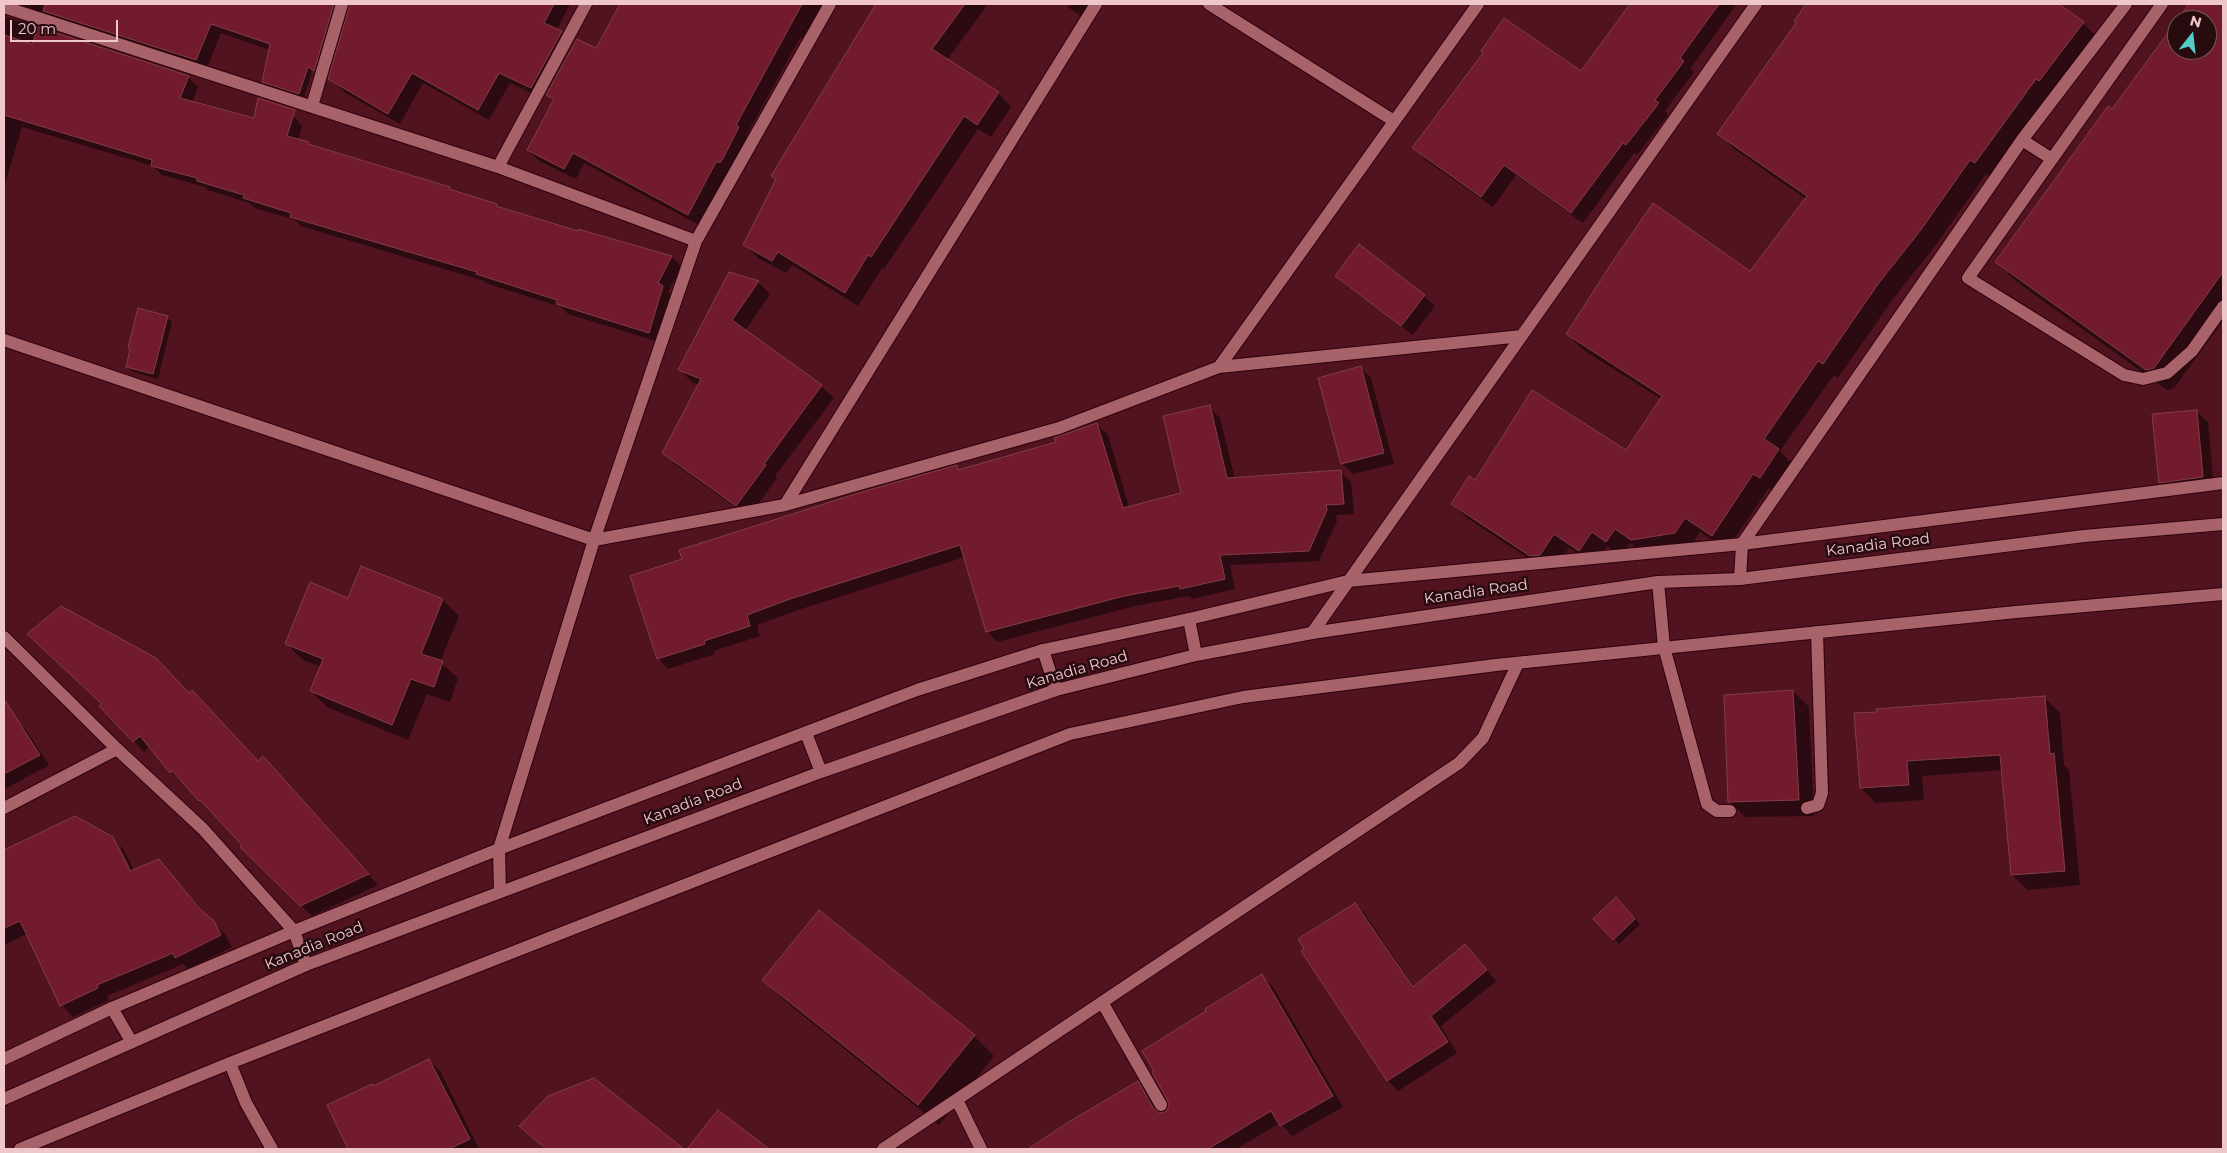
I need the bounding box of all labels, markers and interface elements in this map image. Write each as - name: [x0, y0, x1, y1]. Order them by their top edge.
- scale bar: [12, 10, 120, 42]
- north arrow: [2167, 10, 2217, 60]
- text: N: [2188, 11, 2204, 32]
- text: 20 m: [18, 19, 56, 38]
- street label: Kanadia Road: [1825, 530, 1931, 560]
- street label: Kanadia Road: [1423, 576, 1529, 608]
- street label: Kanadia Road: [1024, 647, 1130, 693]
- street label: Kanadia Road: [641, 775, 745, 829]
- street label: Kanadia Road: [262, 918, 366, 974]

